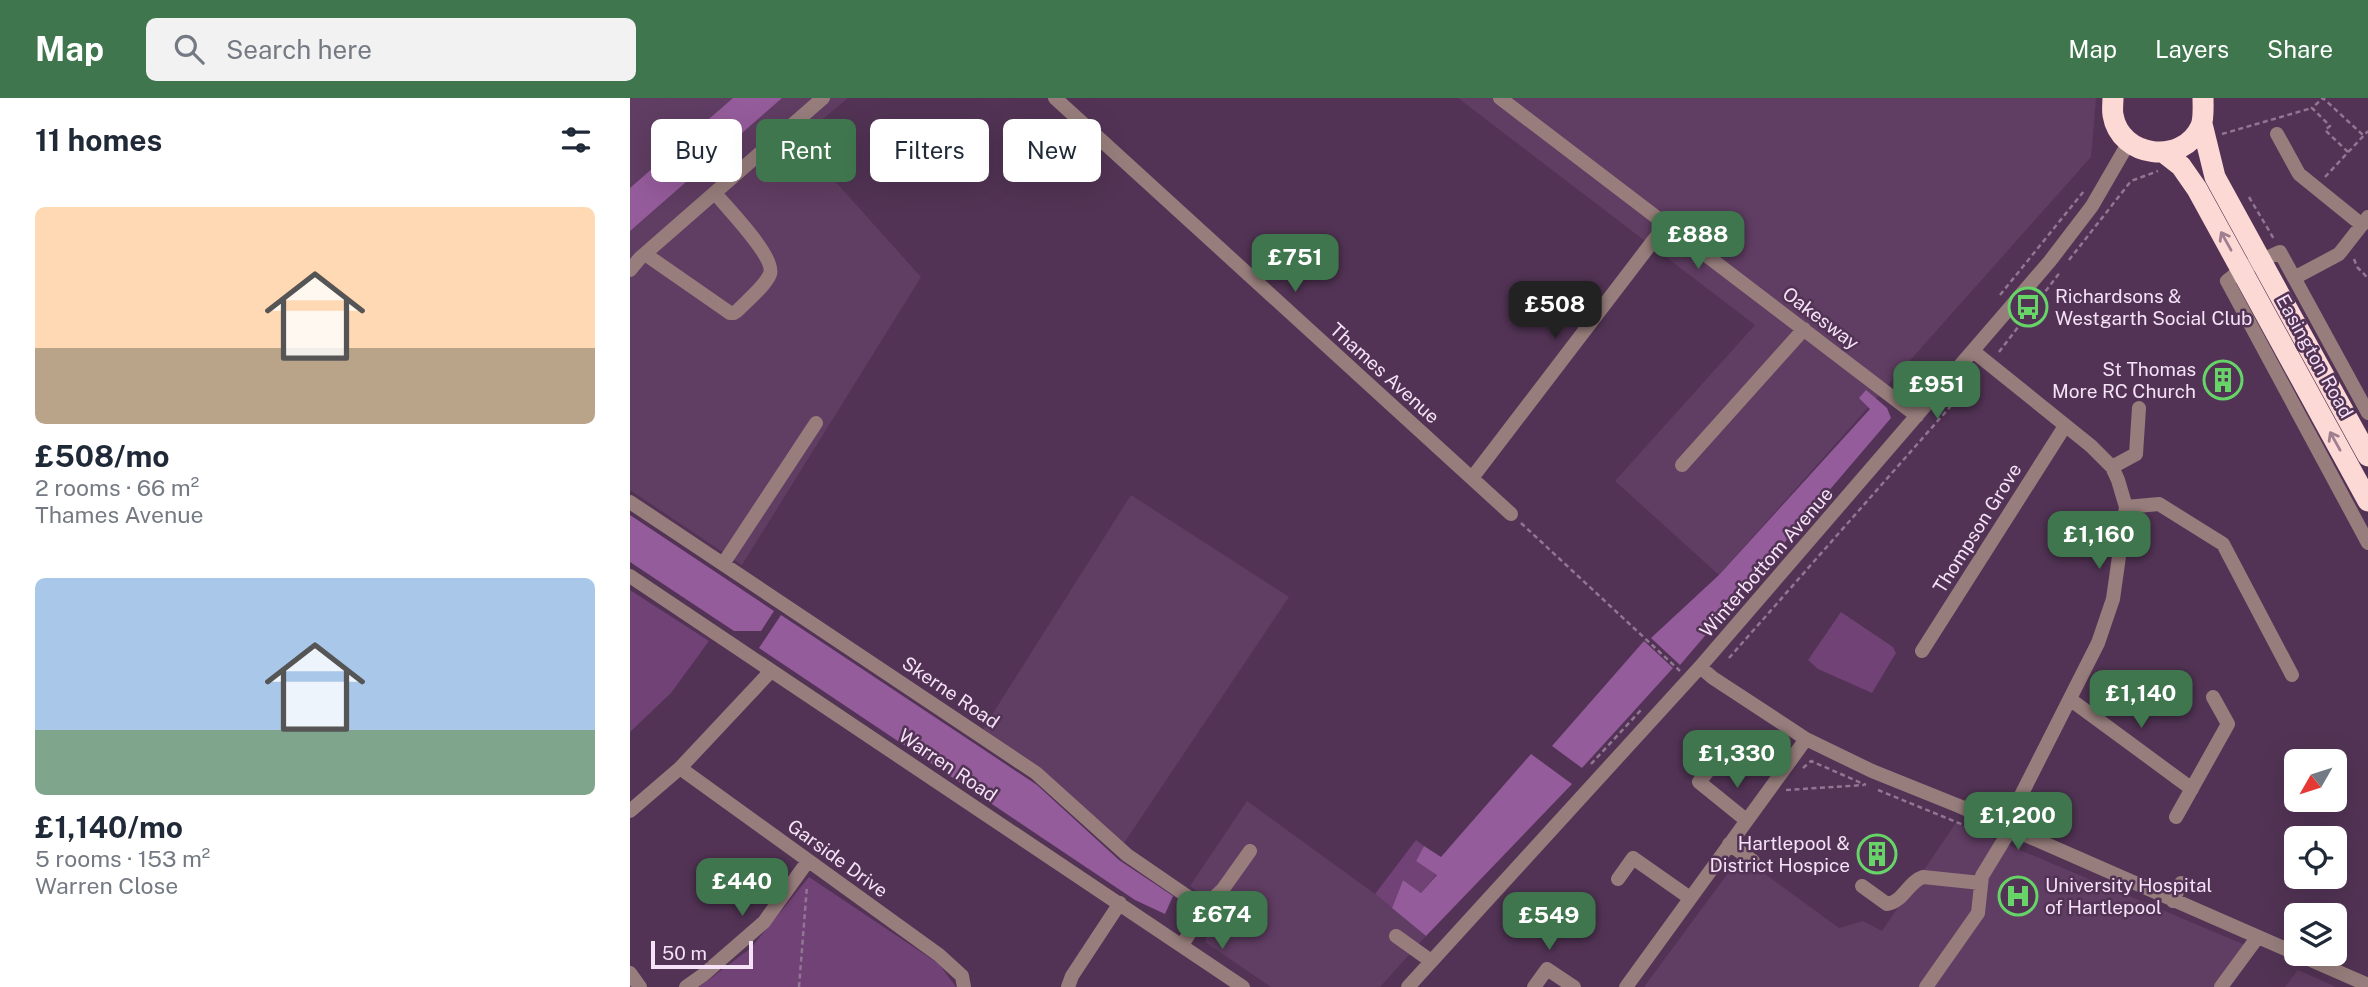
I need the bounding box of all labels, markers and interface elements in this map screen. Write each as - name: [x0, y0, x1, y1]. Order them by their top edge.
- search box: [146, 18, 636, 81]
- text: Map: [35, 30, 104, 68]
- icon: search: [170, 30, 208, 68]
- text: Search here: [226, 34, 372, 65]
- text: Map: [2068, 35, 2117, 63]
- text: Layers: [2155, 35, 2229, 63]
- text: Share: [2267, 35, 2333, 63]
- chip: Buy: [651, 119, 742, 182]
- chip: Rent: [756, 119, 856, 182]
- chip: Filters: [870, 119, 989, 182]
- chip: New: [1003, 119, 1101, 182]
- icon: filters: [557, 121, 595, 159]
- text: 11 homes: [35, 122, 162, 158]
- pin: £888: [1657, 212, 1739, 271]
- text: £888: [1667, 220, 1729, 247]
- one-way arrow: [2219, 231, 2232, 252]
- pin: £751: [1254, 234, 1336, 294]
- text: £751: [1268, 243, 1322, 270]
- icon: home: [252, 253, 378, 379]
- pin: £508: [1514, 282, 1596, 341]
- street label: Oakesway: [1779, 282, 1863, 354]
- place label: Richardsons & Westgarth Social Club: [2055, 285, 2252, 329]
- bus stop icon: Richardsons & Westgarth Social Club: [2007, 286, 2049, 328]
- text: £508: [1525, 290, 1585, 317]
- street label: Easington Road: [2272, 290, 2358, 422]
- street label: Thames Avenue: [1326, 318, 1444, 428]
- place label: St Thomas More RC Church: [2052, 358, 2196, 402]
- building icon: St Thomas More RC Church: [2202, 359, 2244, 401]
- pin: £951: [1896, 362, 1978, 421]
- text: £951: [1909, 370, 1965, 397]
- one-way arrow: [2328, 431, 2342, 452]
- text: £508/mo: [35, 438, 170, 474]
- street label: Thompson Grove: [1928, 459, 2026, 597]
- text: 2 rooms · 66 m²: [35, 474, 199, 501]
- street label: Winterbottom Avenue: [1695, 483, 1837, 641]
- text: Thames Avenue: [35, 501, 204, 528]
- pin: £1,160: [2042, 512, 2156, 571]
- text: £1,160: [2064, 520, 2134, 547]
- icon: home: [252, 624, 378, 750]
- street label: Skerne Road: [898, 651, 1004, 733]
- pin: £1,140: [2084, 670, 2198, 730]
- text: £1,140: [2106, 679, 2176, 706]
- street label: Warren Road: [895, 724, 1001, 806]
- pin: £1,330: [1680, 730, 1794, 790]
- text: £1,330: [1699, 739, 1775, 766]
- north arrow: [2284, 749, 2347, 812]
- map controls: [2284, 749, 2347, 966]
- pin: £1,200: [1961, 792, 2075, 852]
- text: £1,200: [1980, 801, 2056, 828]
- text: £1,140/mo: [35, 809, 183, 845]
- street label: Garside Drive: [784, 814, 892, 902]
- button: locate: [2284, 826, 2347, 889]
- place label: Hartlepool & District Hospice: [1710, 832, 1850, 876]
- building icon: Hartlepool & District Hospice: [1856, 833, 1898, 875]
- text: 5 rooms · 153 m²: [35, 845, 210, 872]
- pin: £440: [701, 858, 783, 918]
- text: £440: [712, 867, 772, 894]
- text: Warren Close: [35, 872, 178, 899]
- place label: University Hospital of Hartlepool: [2045, 874, 2212, 918]
- hospital icon: University Hospital of Hartlepool: [1997, 875, 2039, 917]
- pin: £674: [1181, 892, 1263, 951]
- pin: £549: [1508, 892, 1590, 952]
- text: £674: [1193, 900, 1251, 927]
- text: £549: [1519, 901, 1579, 928]
- button: layers: [2284, 903, 2347, 966]
- scale bar: [651, 938, 752, 970]
- text: 50 m: [662, 942, 707, 964]

